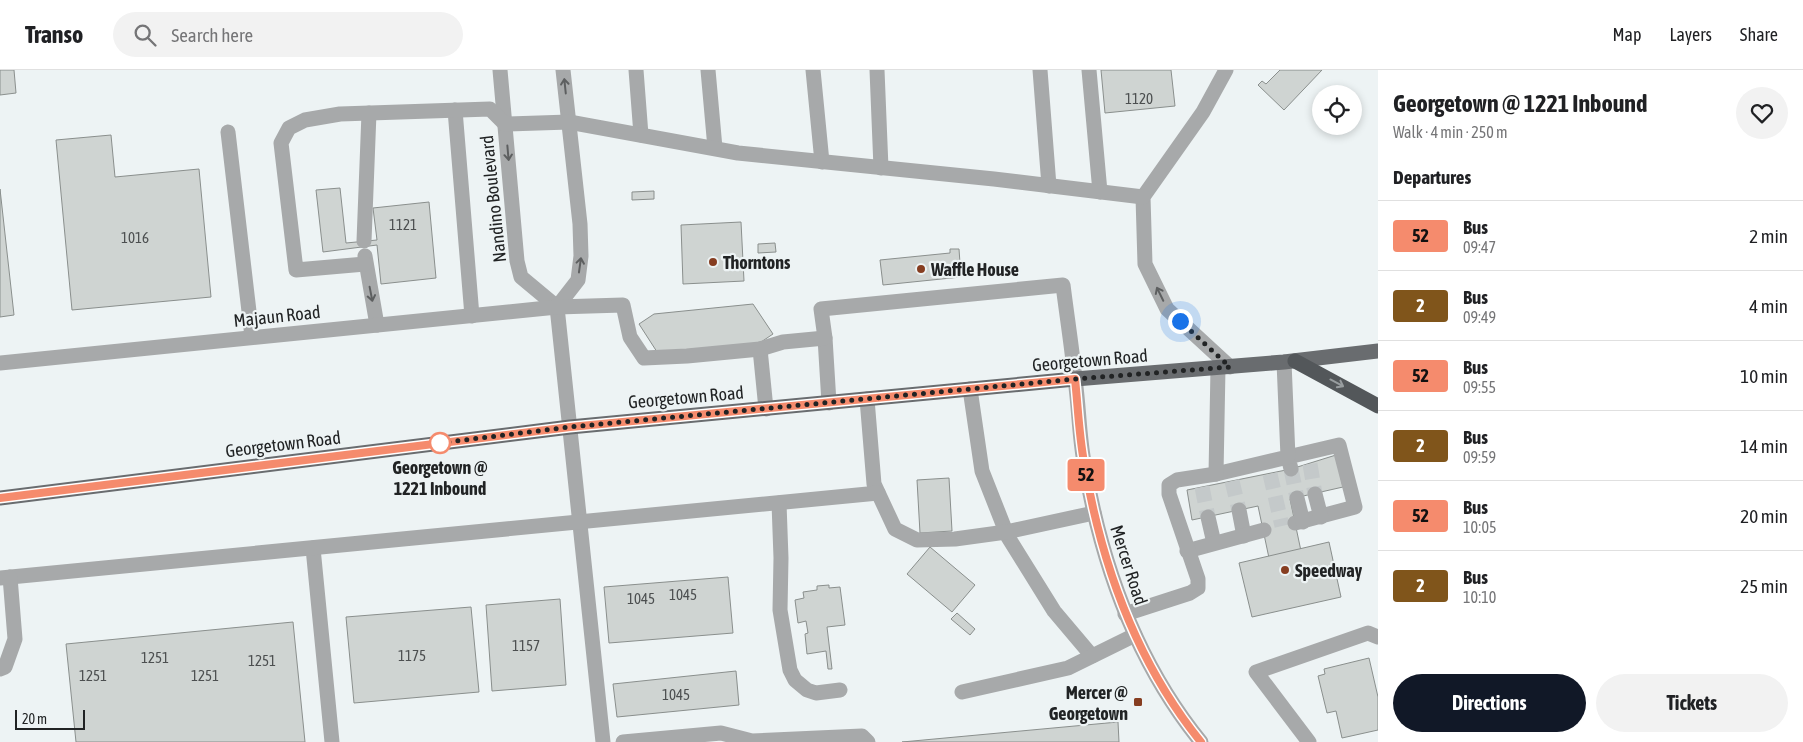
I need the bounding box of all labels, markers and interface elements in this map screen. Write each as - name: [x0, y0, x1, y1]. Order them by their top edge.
- search box: [113, 12, 463, 57]
- text: Transo: [25, 21, 83, 48]
- icon: search: [131, 21, 159, 49]
- text: Search here: [171, 24, 253, 46]
- text: Map: [1612, 24, 1641, 45]
- text: Layers: [1669, 24, 1712, 45]
- text: Share: [1740, 24, 1778, 45]
- one-way arrow: [560, 78, 570, 94]
- map controls: [1312, 85, 1362, 135]
- button: locate: [1312, 85, 1362, 135]
- button: heart: [1736, 87, 1788, 139]
- house number: 1120: [1125, 90, 1153, 107]
- text: Georgetown @ 1221 Inbound: [1393, 90, 1647, 117]
- text: Walk · 4 min · 250 m: [1393, 123, 1507, 141]
- street label: Nandino Boulevard: [476, 134, 510, 264]
- one-way arrow: [503, 145, 512, 161]
- text: Departures: [1393, 166, 1471, 188]
- house number: 1121: [389, 216, 417, 233]
- text: Bus: [1463, 216, 1488, 238]
- text: 52: [1412, 225, 1429, 246]
- text: 2 min: [1749, 225, 1788, 247]
- house number: 1016: [121, 229, 149, 246]
- text: 09:47: [1463, 238, 1496, 256]
- place label: Thorntons: [723, 252, 791, 273]
- marker: Thorntons: [707, 256, 719, 268]
- one-way arrow: [575, 257, 585, 273]
- place label: Waffle House: [930, 259, 1019, 280]
- marker: Waffle House: [915, 263, 927, 275]
- one-way arrow: [367, 286, 376, 302]
- text: Bus: [1463, 286, 1488, 308]
- one-way arrow: [1155, 287, 1165, 302]
- text: 2: [1416, 295, 1425, 316]
- text: 4 min: [1749, 295, 1788, 317]
- street label: Majaun Road: [233, 301, 321, 331]
- text: 09:49: [1463, 308, 1496, 326]
- your location: [1168, 309, 1193, 334]
- street label: Georgetown Road: [1031, 344, 1149, 376]
- text: Bus: [1463, 356, 1488, 378]
- text: 52: [1412, 365, 1429, 386]
- text: 10 min: [1740, 365, 1788, 387]
- one-way arrow: [1329, 378, 1344, 388]
- text: 09:55: [1463, 378, 1496, 396]
- street label: Georgetown Road: [627, 381, 745, 413]
- text: Bus: [1463, 426, 1488, 448]
- street label: Georgetown Road: [224, 427, 342, 461]
- marker: Georgetown @ 1221 Inbound: [429, 432, 451, 454]
- text: 2: [1416, 435, 1425, 456]
- text: 14 min: [1740, 435, 1788, 457]
- text: 09:59: [1463, 448, 1496, 466]
- place label: Georgetown @ 1221 Inbound: [392, 457, 488, 499]
- line badge: 52: [1064, 459, 1108, 491]
- text: 52: [1078, 464, 1094, 485]
- text: Bus: [1463, 496, 1488, 518]
- text: 52: [1412, 505, 1429, 526]
- text: 20 min: [1740, 505, 1788, 527]
- text: 10:05: [1463, 518, 1497, 536]
- street label: Mercer Road: [1106, 523, 1152, 607]
- place label: Speedway: [1295, 560, 1363, 581]
- marker: Speedway: [1279, 564, 1291, 576]
- text: Bus: [1463, 566, 1488, 588]
- text: 2: [1416, 575, 1425, 596]
- text: 25 min: [1740, 575, 1788, 597]
- house number: 1045: [669, 586, 697, 603]
- text: 10:10: [1463, 588, 1496, 606]
- house number: 1045: [627, 590, 655, 607]
- house number: 1157: [512, 637, 540, 654]
- house number: 1175: [398, 647, 426, 664]
- house number: 1251: [141, 649, 169, 666]
- house number: 1251: [248, 652, 276, 669]
- house number: 1251: [79, 667, 107, 684]
- house number: 1251: [191, 667, 219, 684]
- button: Directions: [1393, 674, 1586, 732]
- button: Tickets: [1596, 674, 1788, 732]
- place label: Mercer @ Georgetown: [1049, 682, 1128, 724]
- house number: 1045: [662, 686, 690, 703]
- marker: Mercer @ Georgetown: [1132, 696, 1144, 708]
- scale bar: [15, 707, 85, 730]
- text: 20 m: [22, 711, 47, 727]

